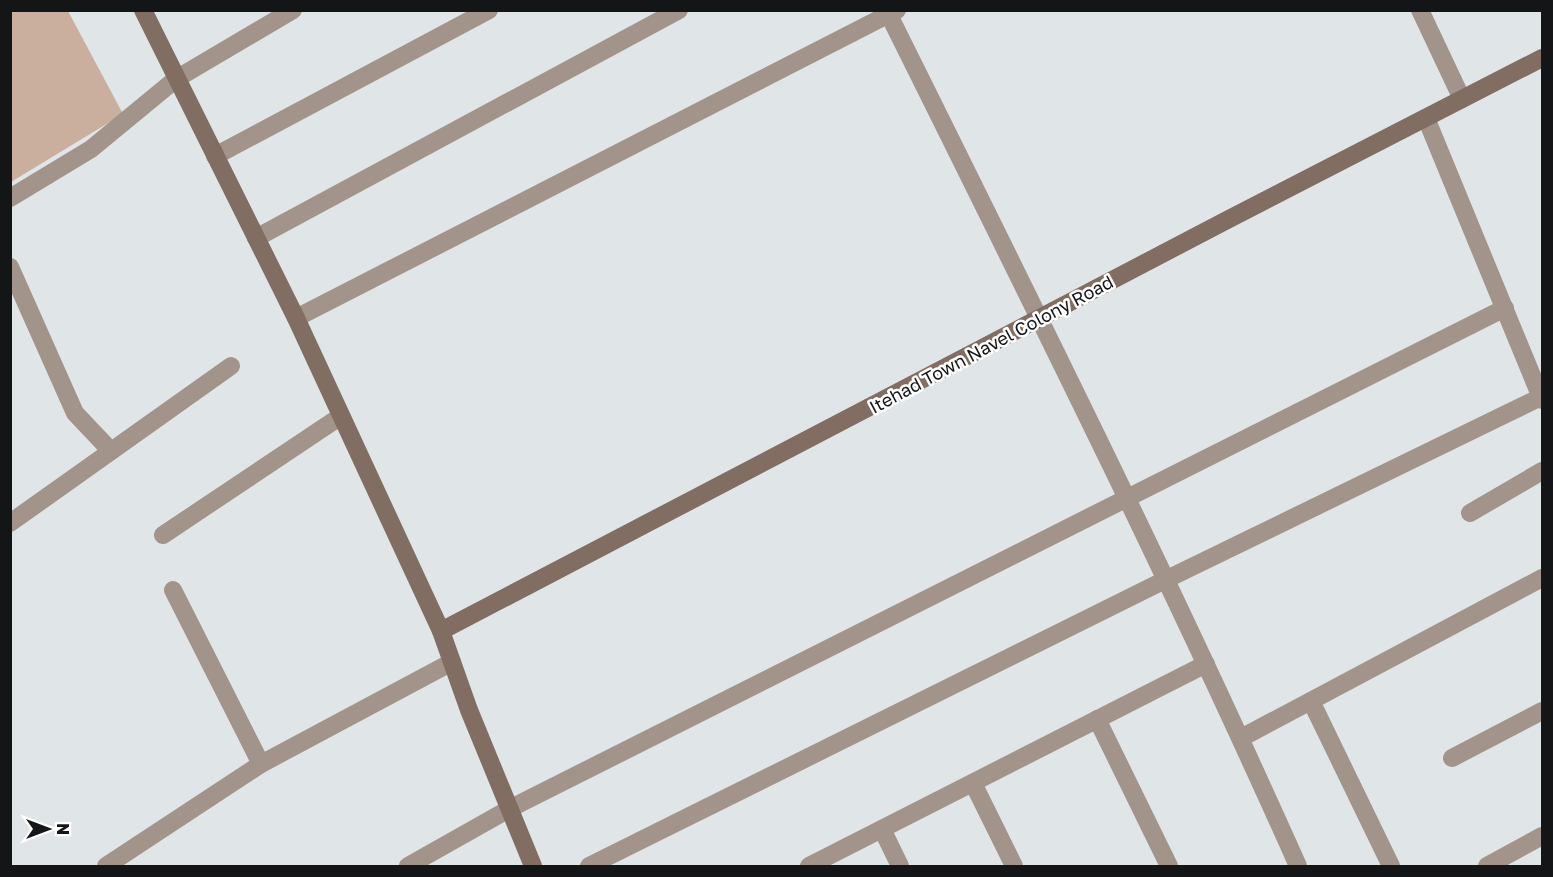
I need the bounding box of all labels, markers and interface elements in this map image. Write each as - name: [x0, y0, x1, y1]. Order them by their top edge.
- street label: Itehad Town Navel Colony Road: [865, 270, 1117, 418]
- north arrow: [18, 799, 78, 859]
- text: N: [53, 823, 73, 835]

